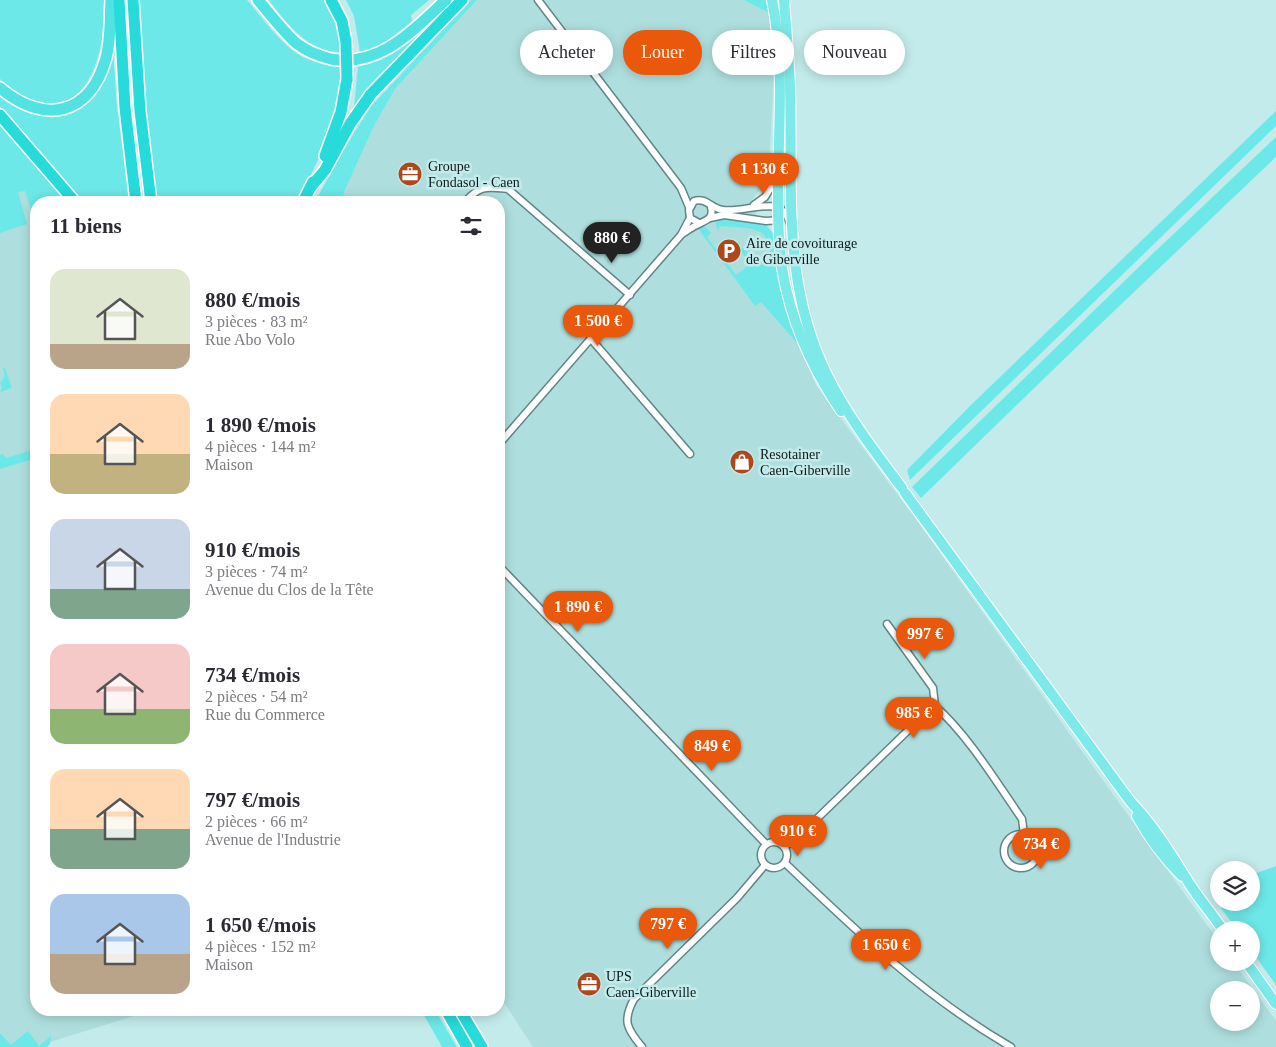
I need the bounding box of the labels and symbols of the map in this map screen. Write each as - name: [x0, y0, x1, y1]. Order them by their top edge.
- pin: 1 130 €: [718, 152, 810, 195]
- place label: Groupe Fondasol - Caen: [428, 159, 520, 190]
- office icon: Groupe Fondasol - Caen: [397, 161, 423, 187]
- pin: 880 €: [577, 222, 647, 264]
- place label: Aire de covoiturage de Giberville: [746, 236, 857, 267]
- parking icon: Aire de covoiturage de Giberville: [716, 238, 742, 264]
- pin: 1 500 €: [552, 304, 644, 347]
- place label: Resotainer Caen-Giberville: [760, 447, 850, 478]
- shop icon: Resotainer Caen-Giberville: [729, 449, 755, 475]
- pin: 1 890 €: [532, 590, 624, 633]
- pin: 997 €: [890, 618, 960, 660]
- pin: 985 €: [879, 696, 949, 739]
- pin: 849 €: [677, 730, 747, 772]
- pin: 910 €: [763, 814, 833, 857]
- pin: 734 €: [1006, 828, 1076, 870]
- pin: 797 €: [633, 908, 703, 950]
- pin: 1 650 €: [840, 928, 932, 971]
- place label: UPS Caen-Giberville: [606, 969, 696, 1000]
- office icon: UPS Caen-Giberville: [576, 971, 602, 997]

